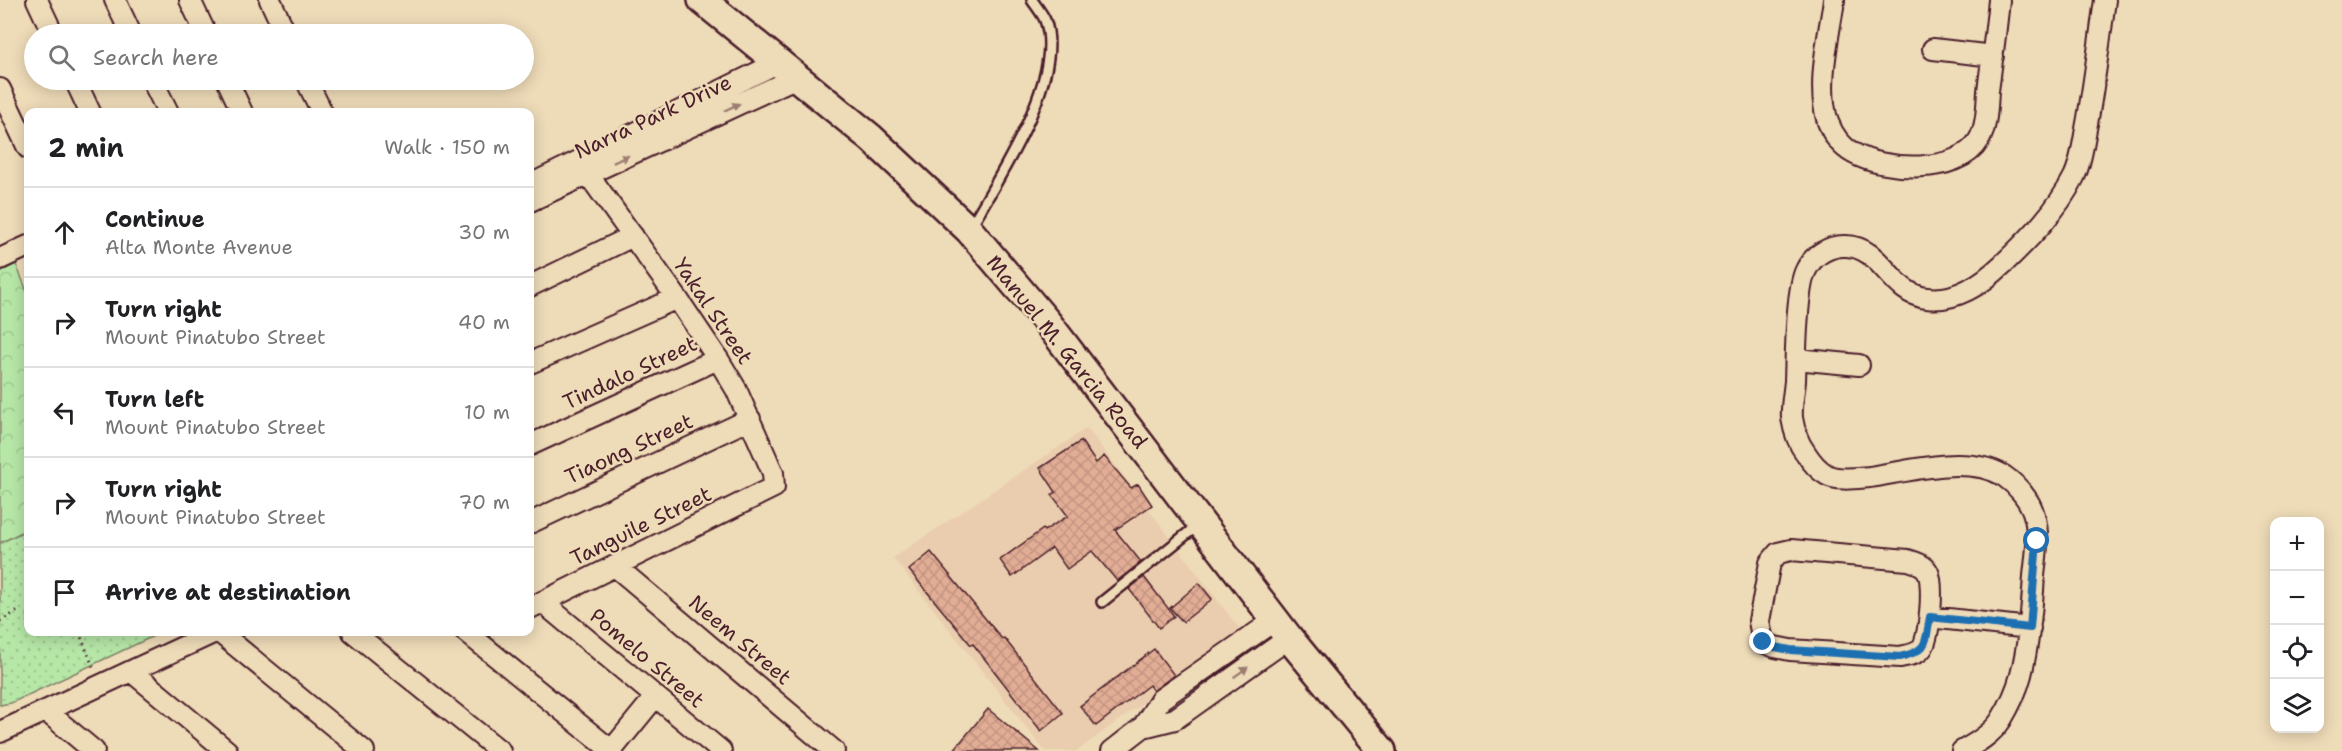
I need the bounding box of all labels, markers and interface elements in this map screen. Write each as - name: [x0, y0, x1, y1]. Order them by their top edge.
- search box: [24, 24, 534, 90]
- icon: search: [45, 41, 78, 74]
- text: Search here: [93, 43, 219, 72]
- street label: Narra Park Drive: [570, 68, 736, 166]
- one-way arrow: [723, 103, 740, 112]
- text: 2 min: [48, 130, 124, 165]
- text: Walk · 150 m: [384, 134, 510, 160]
- one-way arrow: [612, 154, 629, 163]
- text: Continue: [105, 205, 205, 234]
- icon: ahead: [48, 216, 81, 249]
- text: 30 m: [458, 219, 510, 245]
- text: Alta Monte Avenue: [105, 234, 293, 260]
- street label: Manuel M. Garcia Road: [980, 249, 1154, 455]
- street label: Yakal Street: [667, 252, 759, 370]
- text: Turn right: [105, 295, 222, 324]
- icon: right: [48, 306, 81, 339]
- text: 40 m: [458, 309, 510, 335]
- text: Mount Pinatubo Street: [105, 324, 326, 350]
- street label: Tindalo Street: [558, 330, 702, 416]
- text: Turn left: [105, 385, 204, 414]
- icon: left: [48, 396, 81, 429]
- text: 10 m: [464, 399, 510, 425]
- street label: Tiaong Street: [560, 407, 698, 491]
- text: Mount Pinatubo Street: [105, 414, 326, 440]
- text: Turn right: [105, 475, 222, 504]
- street label: Tanguile Street: [566, 480, 716, 572]
- icon: right: [48, 486, 81, 519]
- text: 70 m: [458, 489, 510, 515]
- text: Mount Pinatubo Street: [105, 504, 326, 530]
- map controls: [2270, 517, 2324, 733]
- button: +: [2270, 517, 2324, 571]
- route start: [2023, 527, 2049, 553]
- button: −: [2270, 571, 2324, 625]
- icon: arrive: [48, 576, 81, 609]
- text: Arrive at destination: [105, 578, 351, 607]
- street label: Neem Street: [683, 589, 797, 691]
- street label: Pomelo Street: [584, 602, 710, 714]
- button: locate: [2270, 625, 2324, 679]
- route end: [1749, 628, 1775, 654]
- one-way arrow: [1233, 667, 1249, 678]
- button: layers: [2270, 679, 2324, 733]

